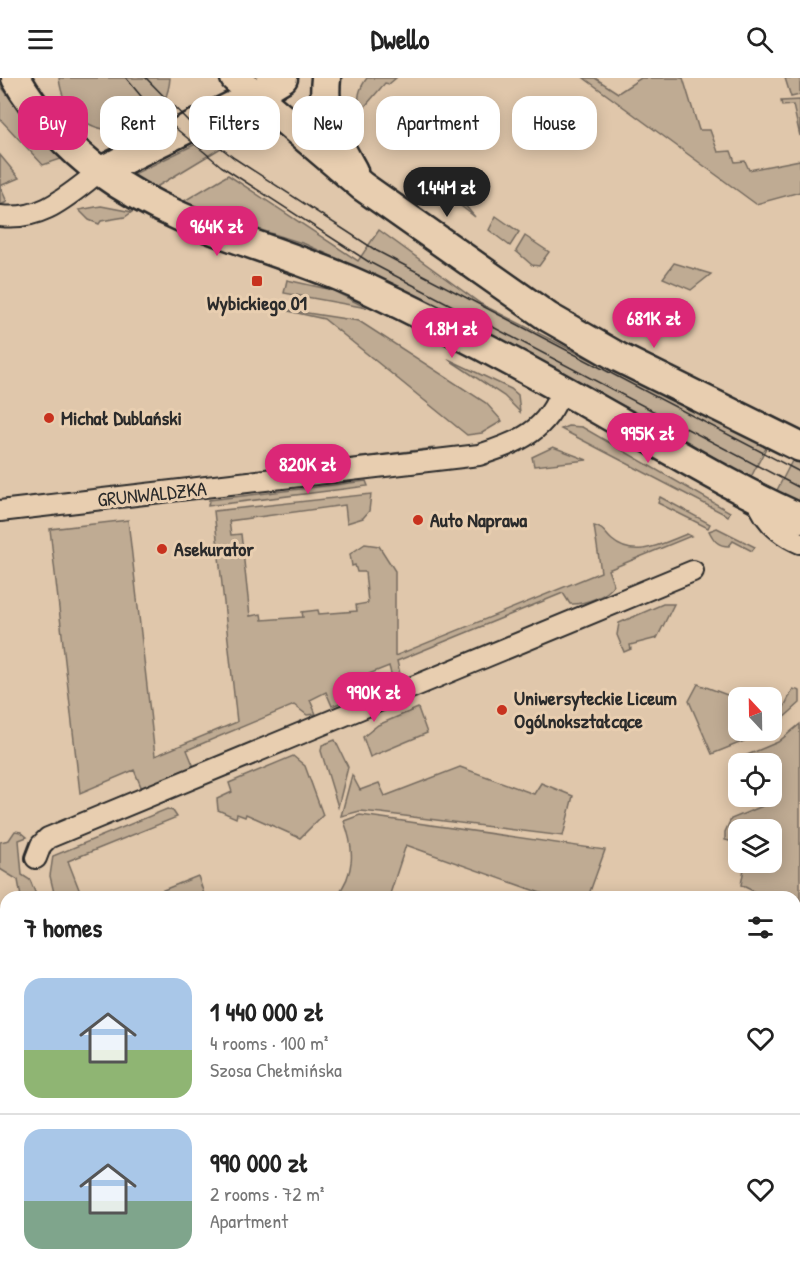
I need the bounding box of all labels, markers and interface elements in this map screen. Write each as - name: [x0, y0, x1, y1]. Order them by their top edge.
- text: Dwello: [371, 21, 429, 57]
- icon: menu: [24, 23, 57, 56]
- icon: search: [743, 23, 776, 56]
- chip: Buy: [18, 96, 88, 150]
- chip: Rent: [100, 96, 177, 150]
- chip: Filters: [189, 96, 280, 150]
- chip: New: [292, 96, 364, 150]
- chip: Apartment: [376, 96, 500, 150]
- chip: House: [512, 96, 597, 150]
- pin: 1.44M zł: [385, 167, 509, 218]
- text: 1.44M zł: [417, 173, 477, 200]
- pin: 964K zł: [162, 206, 272, 257]
- text: 964K zł: [190, 212, 244, 239]
- marker: Wybickiego 01: [250, 274, 264, 288]
- place label: Wybickiego 01: [207, 289, 307, 317]
- pin: 681K zł: [599, 298, 709, 349]
- text: 681K zł: [626, 304, 682, 331]
- pin: 1.8M zł: [397, 308, 507, 359]
- text: 1.8M zł: [426, 314, 478, 341]
- place label: Michał Dublański: [61, 404, 182, 431]
- marker: Michał Dublański: [42, 411, 56, 425]
- pin: 995K zł: [593, 413, 703, 464]
- text: 995K zł: [621, 419, 675, 446]
- pin: 820K zł: [253, 444, 363, 495]
- text: 820K zł: [279, 450, 337, 477]
- street label: GRUNWALDZKA: [96, 474, 208, 513]
- place label: Auto Naprawa: [430, 506, 527, 534]
- marker: Auto Naprawa: [411, 513, 425, 527]
- place label: Asekurator: [174, 535, 254, 562]
- marker: Asekurator: [155, 542, 169, 556]
- pin: 990K zł: [319, 672, 429, 723]
- text: 990K zł: [347, 678, 401, 705]
- place label: Uniwersyteckie Liceum Ogólnokształcące: [514, 684, 677, 735]
- north arrow: [728, 687, 782, 741]
- map controls: [728, 687, 782, 873]
- marker: Uniwersyteckie Liceum Ogólnokształcące: [495, 703, 509, 717]
- button: locate: [728, 753, 782, 807]
- button: layers: [728, 819, 782, 873]
- text: 7 homes: [24, 910, 102, 945]
- icon: filters: [744, 911, 777, 944]
- text: 1 440 000 zł: [210, 994, 324, 1029]
- icon: home: [72, 1002, 144, 1074]
- icon: heart: [744, 1022, 777, 1055]
- text: 4 rooms · 100 m²: [210, 1029, 328, 1056]
- text: Szosa Chełmińska: [210, 1056, 342, 1083]
- text: 990 000 zł: [210, 1145, 309, 1180]
- icon: home: [72, 1153, 144, 1225]
- icon: heart: [744, 1173, 777, 1206]
- text: 2 rooms · 72 m²: [210, 1180, 324, 1207]
- text: Apartment: [210, 1207, 288, 1234]

